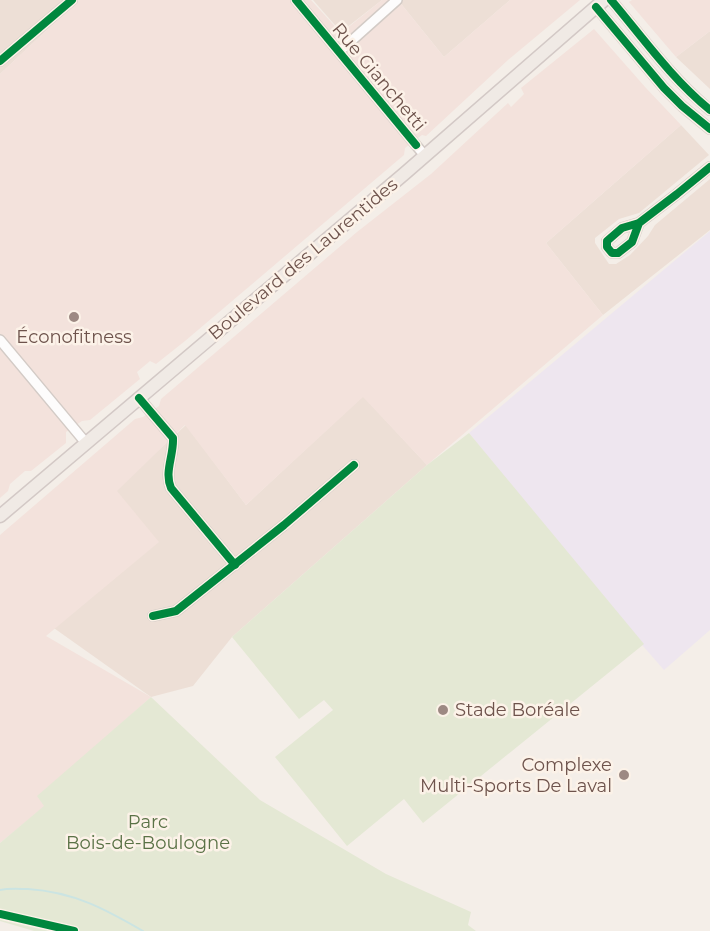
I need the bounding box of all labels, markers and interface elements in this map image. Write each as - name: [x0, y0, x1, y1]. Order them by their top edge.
- street label: Rue Gianchetti: [327, 18, 431, 136]
- street label: Boulevard des Laurentides: [204, 173, 402, 345]
- marker: Éconofitness: [67, 310, 81, 324]
- place label: Éconofitness: [16, 326, 132, 348]
- place label: Stade Boréale: [455, 699, 580, 721]
- marker: Stade Boréale: [436, 703, 450, 717]
- place label: Complexe Multi-Sports De Laval: [420, 754, 612, 797]
- marker: Complexe Multi-Sports De Laval: [617, 768, 631, 782]
- park label: Parc Bois-de-Boulogne: [66, 811, 230, 854]

